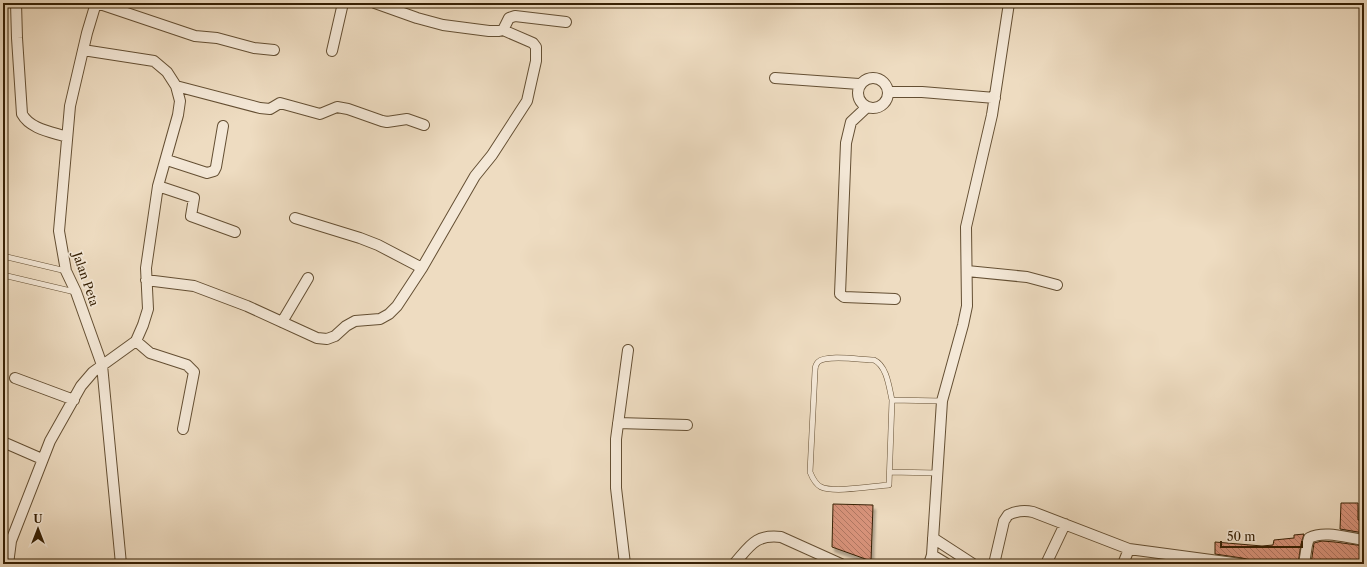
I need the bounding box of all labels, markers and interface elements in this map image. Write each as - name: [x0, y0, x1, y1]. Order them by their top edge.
- street label: Jalan Peta: [69, 248, 102, 309]
- north arrow: [18, 509, 58, 549]
- text: U: [34, 512, 43, 526]
- scale bar: [1221, 523, 1302, 549]
- text: 50 m: [1227, 529, 1256, 544]

